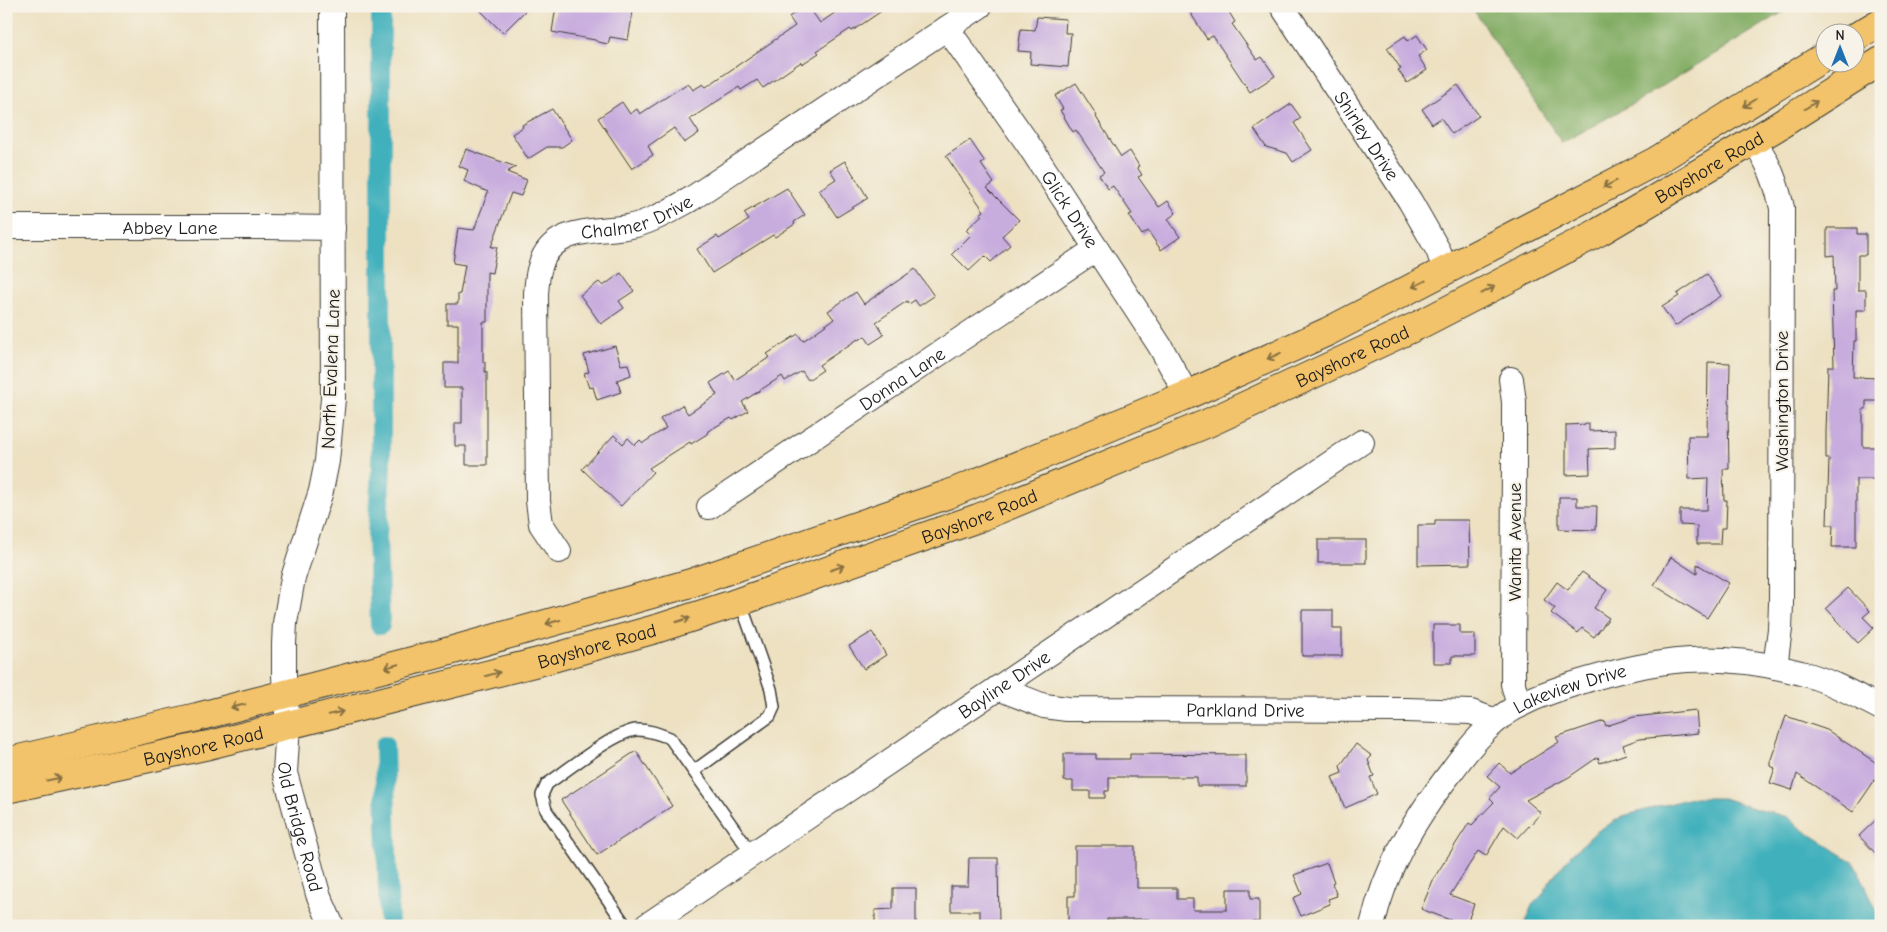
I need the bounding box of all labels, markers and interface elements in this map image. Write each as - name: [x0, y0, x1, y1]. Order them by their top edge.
- north arrow: [1814, 22, 1864, 72]
- text: N: [1835, 27, 1845, 44]
- street label: Shirley Drive: [1329, 87, 1403, 185]
- one-way arrow: [1744, 98, 1758, 108]
- one-way arrow: [1804, 100, 1818, 110]
- street label: Bayshore Road: [1651, 127, 1768, 208]
- street label: Glick Drive: [1036, 167, 1103, 252]
- one-way arrow: [1603, 180, 1618, 190]
- street label: Chalmer Drive: [579, 190, 696, 244]
- street label: Abbey Lane: [123, 217, 217, 239]
- one-way arrow: [1412, 280, 1427, 289]
- one-way arrow: [1481, 285, 1496, 295]
- street label: North Evalena Lane: [317, 289, 345, 449]
- street label: Bayshore Road: [1292, 321, 1413, 393]
- street label: Washington Drive: [1771, 331, 1793, 471]
- street label: Donna Lane: [856, 343, 950, 416]
- one-way arrow: [1267, 351, 1282, 361]
- street label: Wanita Avenue: [1504, 483, 1526, 601]
- street label: Bayshore Road: [919, 485, 1041, 549]
- one-way arrow: [829, 563, 844, 572]
- one-way arrow: [675, 615, 691, 624]
- one-way arrow: [545, 618, 561, 628]
- street label: Bayshore Road: [535, 619, 659, 674]
- street label: Bayline Drive: [954, 646, 1054, 724]
- street label: Lakeview Drive: [1510, 660, 1628, 719]
- one-way arrow: [384, 662, 400, 672]
- one-way arrow: [485, 669, 501, 678]
- street label: Parkland Drive: [1186, 699, 1305, 722]
- one-way arrow: [231, 702, 247, 711]
- one-way arrow: [327, 708, 343, 717]
- street label: Bayshore Road: [141, 722, 266, 771]
- street label: Old Bridge Road: [273, 761, 327, 894]
- one-way arrow: [46, 774, 62, 783]

